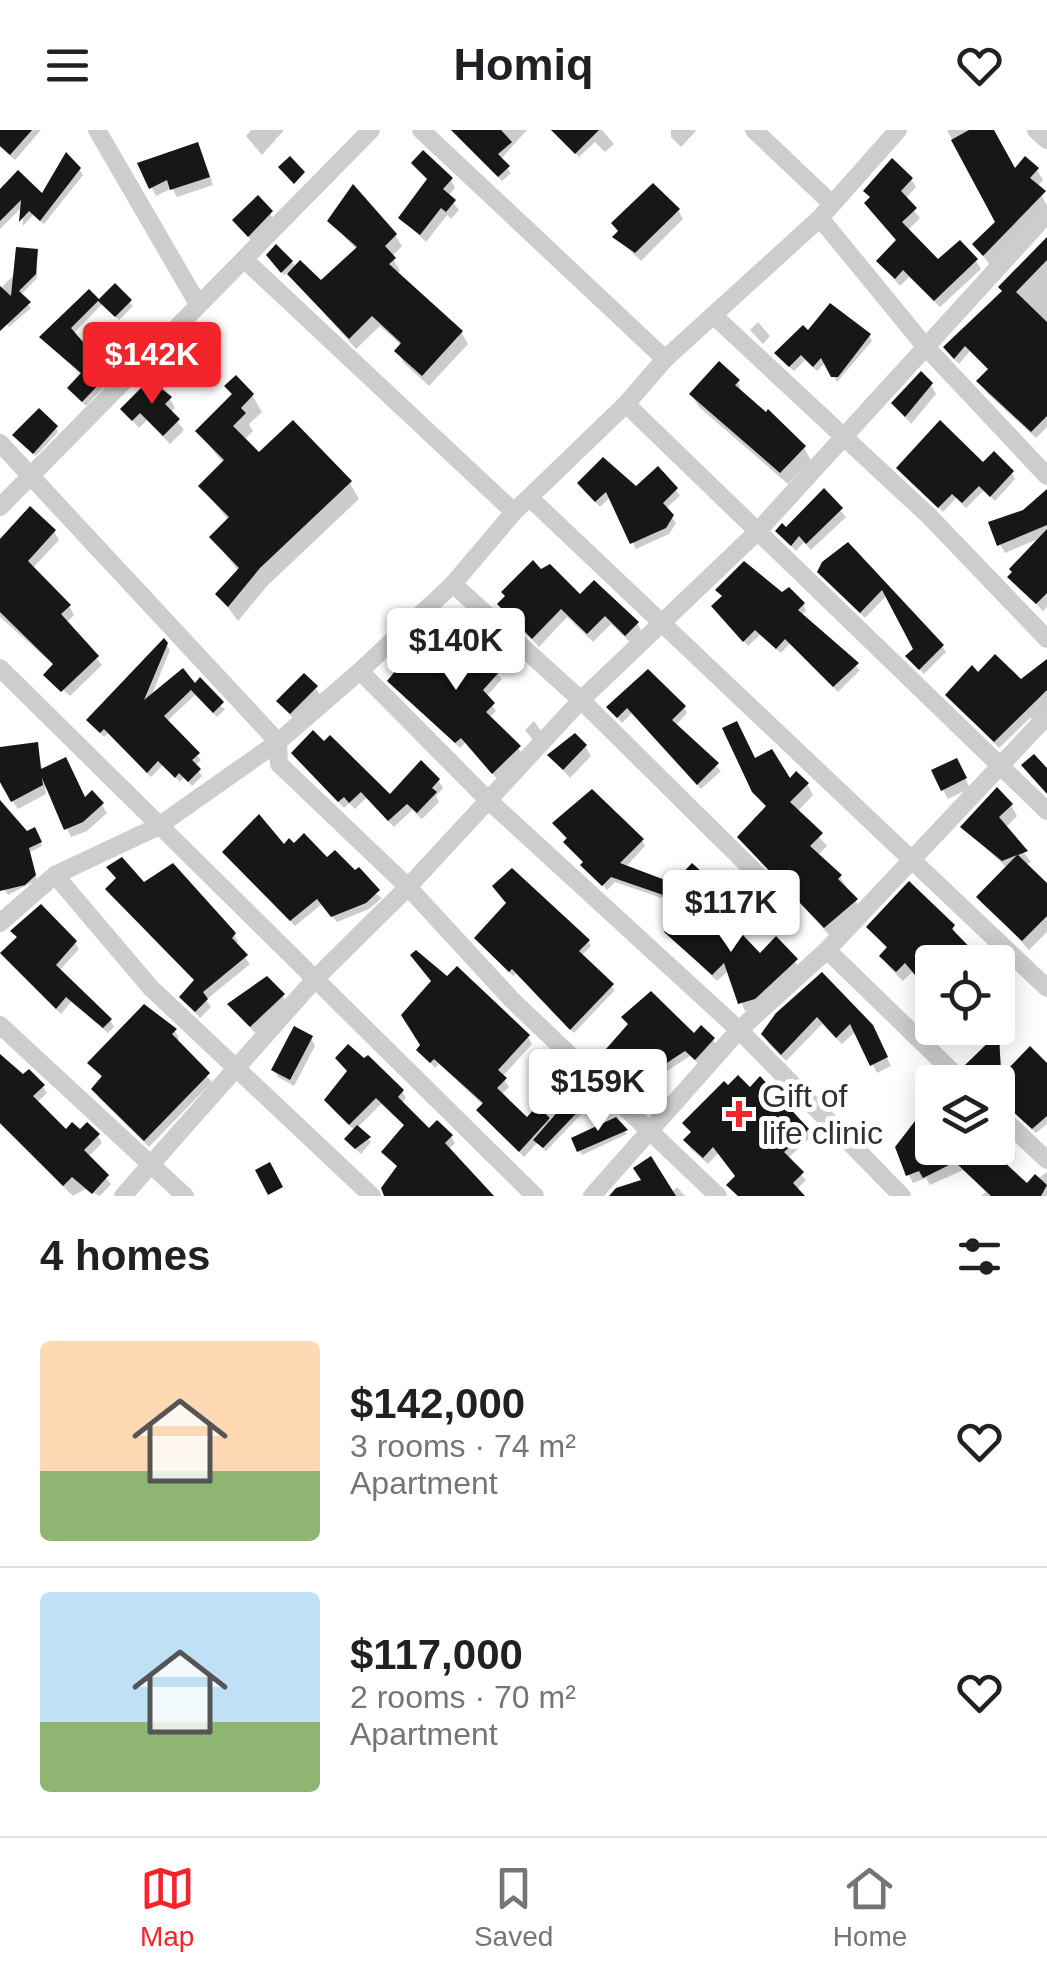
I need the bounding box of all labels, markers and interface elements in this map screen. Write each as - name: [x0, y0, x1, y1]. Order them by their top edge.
- icon: menu: [40, 38, 95, 93]
- icon: heart: [952, 38, 1007, 93]
- text: Homiq: [454, 39, 594, 90]
- pin: $142K: [82, 322, 222, 407]
- text: $142K: [105, 336, 199, 372]
- pin: $140K: [386, 608, 526, 693]
- text: $140K: [409, 622, 503, 658]
- pin: $117K: [661, 870, 801, 955]
- text: $117K: [685, 884, 777, 920]
- map controls: [915, 945, 1015, 1165]
- button: locate: [915, 945, 1015, 1045]
- pin: $159K: [528, 1049, 668, 1134]
- text: $159K: [551, 1063, 645, 1099]
- button: layers: [915, 1065, 1015, 1165]
- place label: Gift of life clinic: [762, 1078, 883, 1151]
- marker: Gift of life clinic: [726, 1101, 752, 1127]
- icon: filters: [952, 1229, 1007, 1284]
- text: 4 homes: [40, 1232, 210, 1279]
- text: $142,000: [350, 1380, 525, 1427]
- icon: home: [120, 1381, 240, 1501]
- icon: heart: [952, 1414, 1007, 1469]
- text: 3 rooms · 74 m²: [350, 1428, 576, 1464]
- text: Apartment: [350, 1465, 498, 1501]
- text: $117,000: [350, 1631, 523, 1678]
- icon: home: [120, 1632, 240, 1752]
- icon: heart: [952, 1665, 1007, 1720]
- text: 2 rooms · 70 m²: [350, 1679, 576, 1715]
- text: Apartment: [350, 1716, 498, 1752]
- tab: Map: [140, 1861, 195, 1953]
- tab: Saved: [474, 1861, 553, 1953]
- tab: Home: [833, 1861, 907, 1953]

